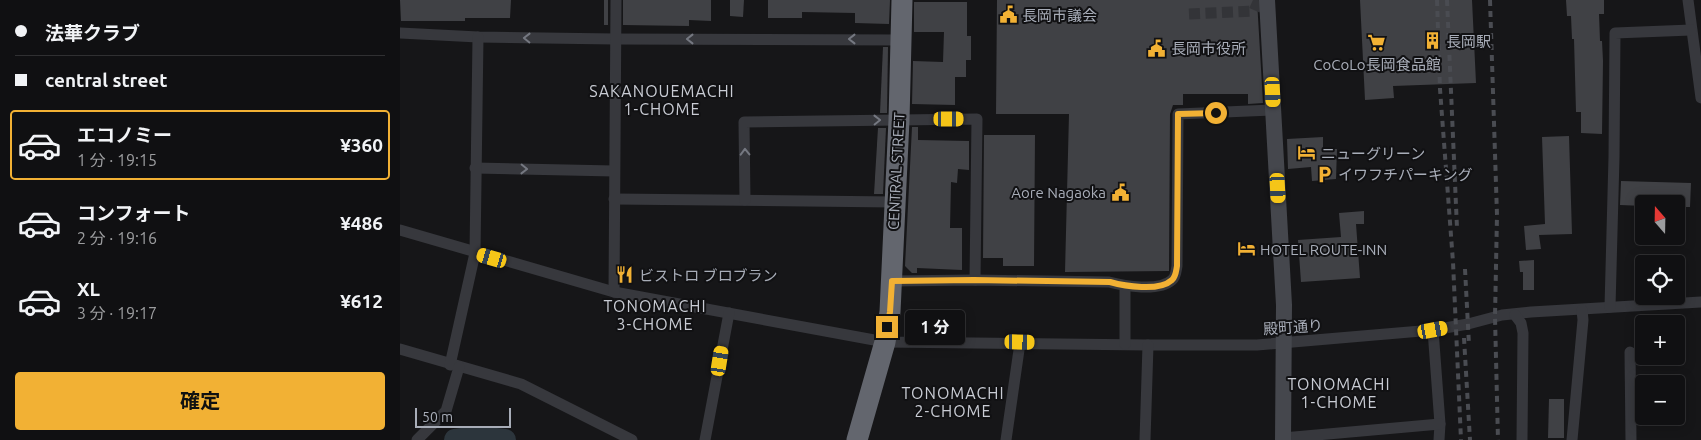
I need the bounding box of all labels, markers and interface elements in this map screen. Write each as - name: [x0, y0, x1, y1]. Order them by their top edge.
- public building icon: 長岡市議会: [998, 5, 1018, 25]
- place label: 長岡市議会: [1022, 7, 1097, 24]
- text: 法華クラブ: [45, 22, 140, 44]
- building icon: 長岡駅: [1422, 31, 1442, 51]
- one-way arrow: [523, 33, 531, 43]
- supermarket icon: CoCoLo長岡食品館: [1367, 33, 1387, 53]
- place label: 長岡駅: [1446, 33, 1491, 50]
- one-way arrow: [686, 34, 694, 44]
- one-way arrow: [848, 34, 856, 44]
- public building icon: 長岡市役所: [1147, 38, 1167, 58]
- place label: 長岡市役所: [1171, 40, 1246, 57]
- place label: CoCoLo長岡食品館: [1313, 56, 1441, 73]
- text: central street: [45, 69, 167, 91]
- car: [1264, 77, 1281, 107]
- district label: SAKANOUEMACHI 1-CHOME: [589, 82, 735, 118]
- route start: [1205, 102, 1227, 124]
- street label: CENTRAL STREET: [884, 111, 908, 230]
- car: [934, 112, 964, 127]
- one-way arrow: [874, 115, 882, 125]
- icon: car: [17, 123, 62, 168]
- text: エコノミー: [77, 124, 172, 146]
- text: ¥360: [340, 134, 383, 156]
- hotel icon: ニューグリーン: [1297, 143, 1317, 163]
- place label: ニューグリーン: [1321, 145, 1425, 162]
- one-way arrow: [740, 147, 750, 155]
- text: 1 分 · 19:15: [77, 151, 157, 169]
- one-way arrow: [520, 164, 528, 174]
- parking icon: イワフチパーキング: [1314, 164, 1334, 184]
- place label: イワフチパーキング: [1338, 166, 1473, 183]
- car: [1269, 173, 1286, 203]
- public building icon: Aore Nagaoka: [1110, 182, 1130, 202]
- place label: Aore Nagaoka: [1011, 184, 1106, 201]
- north arrow: [1635, 195, 1685, 245]
- map controls: [1635, 195, 1685, 425]
- icon: car: [17, 201, 62, 246]
- text: コンフォート: [77, 202, 190, 224]
- text: ¥486: [340, 212, 383, 234]
- text: 2 分 · 19:16: [77, 229, 157, 247]
- hotel icon: HOTEL ROUTE-INN: [1236, 239, 1256, 259]
- place label: HOTEL ROUTE-INN: [1260, 241, 1387, 258]
- car: [475, 247, 508, 269]
- button: locate: [1635, 255, 1685, 305]
- restaurant icon: ビストロ ブロブラン: [615, 265, 635, 285]
- place label: ビストロ ブロブラン: [639, 267, 777, 284]
- text: XL: [77, 278, 100, 300]
- icon: car: [17, 279, 62, 324]
- text: ¥612: [340, 290, 383, 312]
- district label: TONOMACHI 3-CHOME: [603, 297, 707, 333]
- text: 3 分 · 19:17: [77, 304, 157, 322]
- callout: 1 分: [904, 310, 964, 344]
- button: +: [1635, 315, 1685, 365]
- route end: [876, 316, 898, 338]
- street label: 殿町通り: [1262, 316, 1324, 338]
- text: 1 分: [921, 318, 949, 336]
- car: [1416, 320, 1449, 340]
- car: [1004, 334, 1035, 350]
- car: [710, 345, 729, 377]
- button: 確定: [15, 372, 385, 430]
- district label: TONOMACHI 1-CHOME: [1287, 375, 1391, 411]
- button: −: [1635, 375, 1685, 425]
- district label: TONOMACHI 2-CHOME: [901, 384, 1005, 420]
- scale bar: [415, 405, 511, 428]
- text: 50 m: [422, 409, 453, 425]

